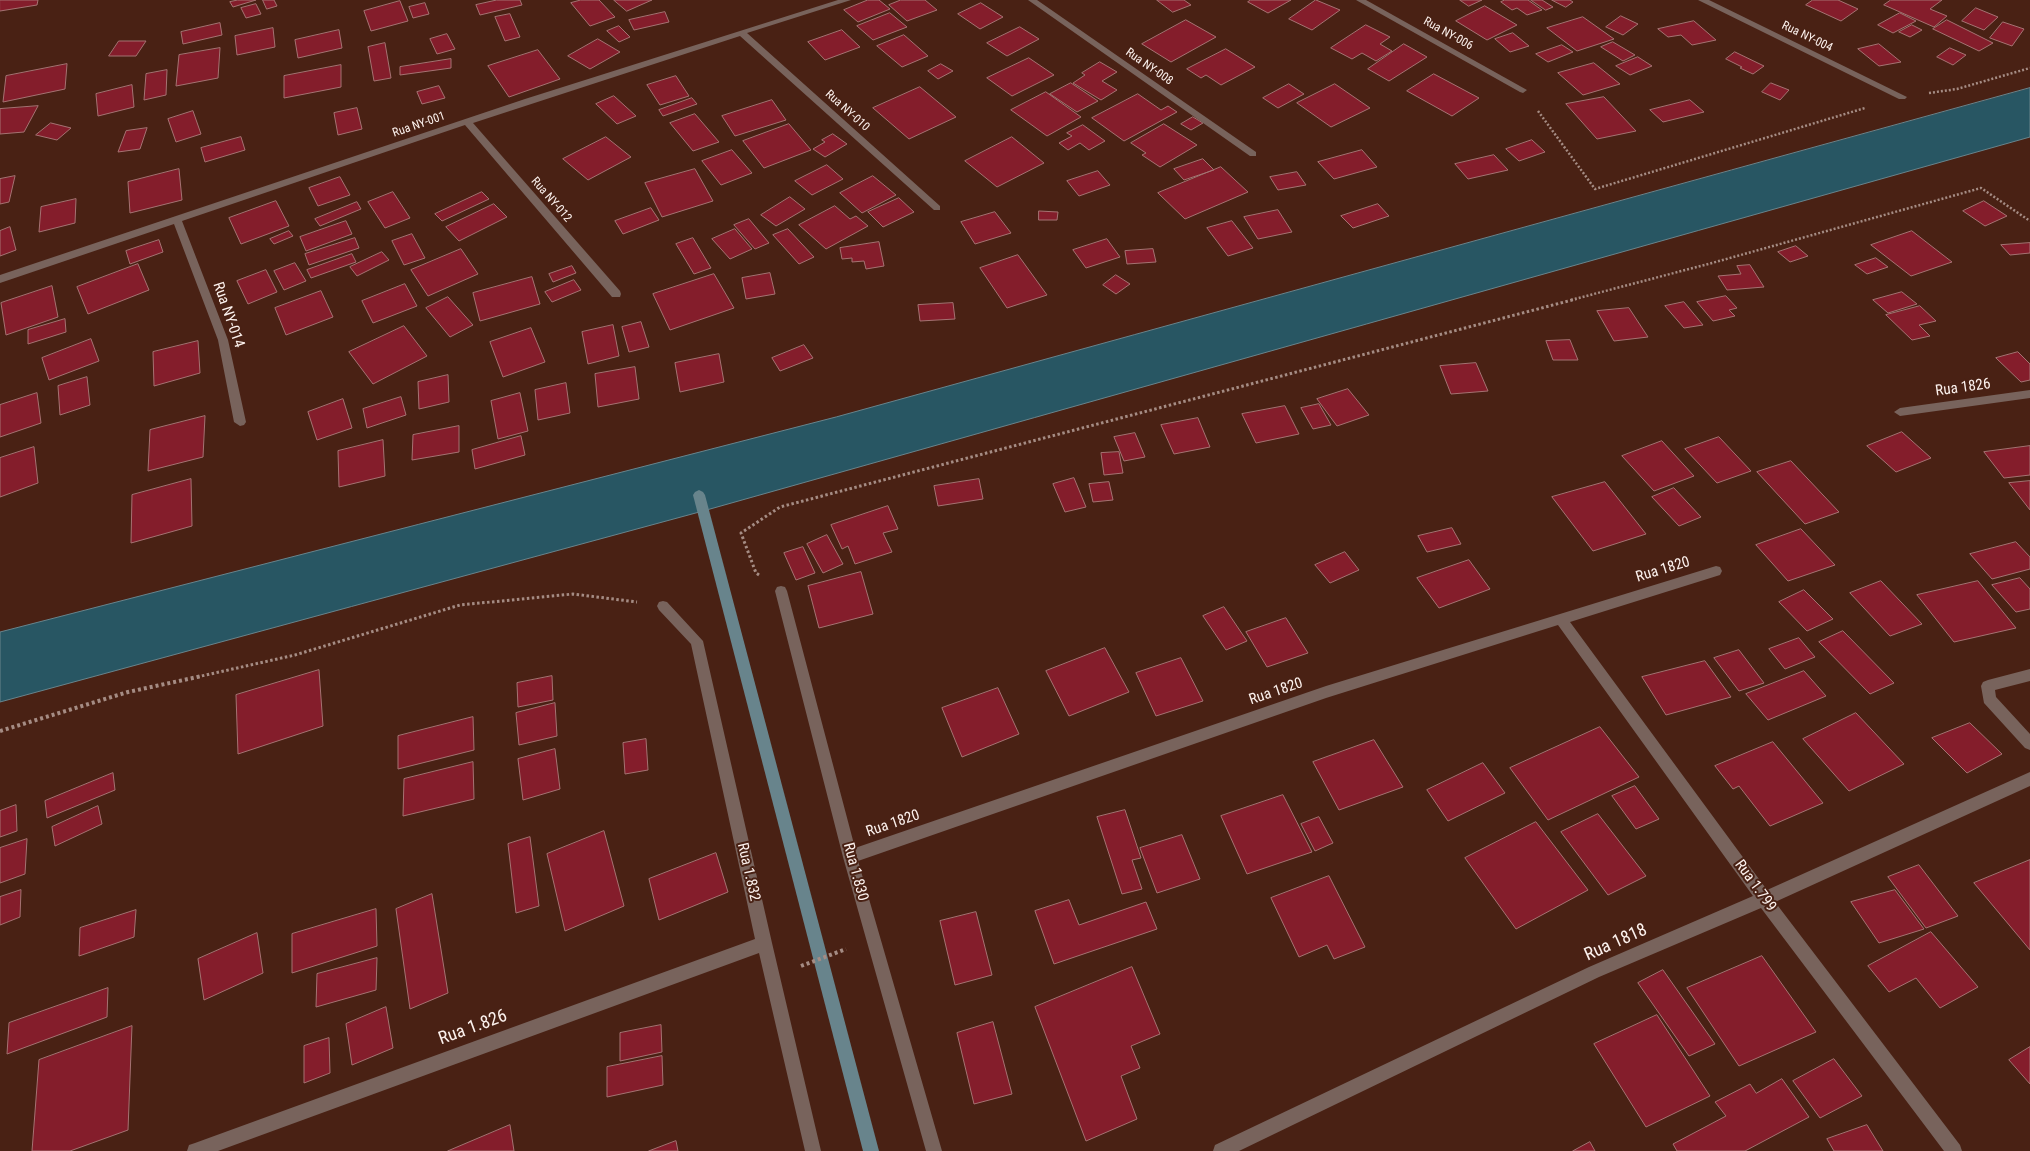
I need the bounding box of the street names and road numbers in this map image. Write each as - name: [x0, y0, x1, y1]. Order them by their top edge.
- street label: Rua NY-006: [1421, 14, 1475, 54]
- street label: Rua NY-004: [1779, 19, 1835, 55]
- street label: Rua NY-008: [1122, 45, 1176, 89]
- street label: Rua NY-010: [822, 87, 872, 135]
- street label: Rua NY-001: [391, 109, 447, 141]
- street label: Rua NY-012: [528, 175, 574, 225]
- street label: Rua NY-014: [208, 280, 248, 350]
- street label: Rua 1826: [1934, 375, 1992, 401]
- street label: Rua 1820: [1634, 553, 1692, 587]
- street label: Rua 1820: [1247, 674, 1305, 710]
- street label: Rua 1820: [864, 806, 922, 842]
- street label: Rua 1.832: [733, 841, 763, 903]
- street label: Rua 1.830: [839, 841, 871, 903]
- street label: Rua 1.799: [1730, 857, 1780, 915]
- street label: Rua 1818: [1581, 920, 1651, 966]
- street label: Rua 1.826: [436, 1006, 510, 1050]

